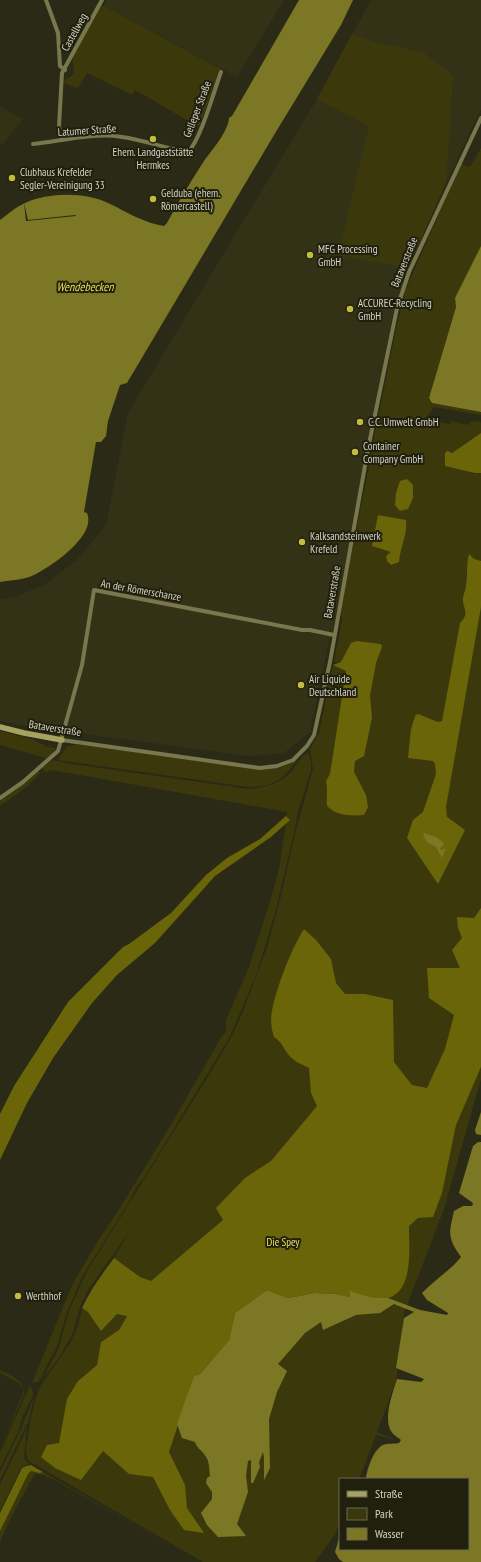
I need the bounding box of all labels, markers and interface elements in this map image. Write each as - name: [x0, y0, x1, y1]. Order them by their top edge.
- street label: Castellweg: [58, 10, 90, 53]
- street label: Gelleper Straße: [180, 78, 214, 139]
- street label: Latumer Straße: [57, 121, 117, 139]
- marker: Ehem. Landgaststätte Hermkes: [148, 134, 158, 144]
- place label: Ehem. Landgaststätte Hermkes: [113, 145, 194, 172]
- place label: Clubhaus Krefelder Segler-Vereinigung 33: [20, 165, 105, 192]
- marker: Clubhaus Krefelder Segler-Vereinigung 33: [7, 173, 17, 183]
- place label: Gelduba (ehem. Römercastell): [161, 186, 220, 213]
- marker: Gelduba (ehem. Römercastell): [148, 194, 158, 204]
- street label: Bataverstraße: [388, 234, 421, 289]
- place label: MFG Processing GmbH: [318, 242, 378, 269]
- marker: MFG Processing GmbH: [305, 250, 315, 260]
- water label: Wendebecken: [56, 279, 114, 294]
- place label: ACCUREC-Recycling GmbH: [358, 296, 432, 323]
- marker: ACCUREC-Recycling GmbH: [345, 304, 355, 314]
- place label: C.C. Umwelt GmbH: [368, 415, 439, 429]
- marker: C.C. Umwelt GmbH: [355, 417, 365, 427]
- place label: Container Company GmbH: [363, 439, 423, 466]
- marker: Container Company GmbH: [350, 447, 360, 457]
- place label: Kalksandsteinwerk Krefeld: [310, 529, 381, 556]
- marker: Kalksandsteinwerk Krefeld: [297, 537, 307, 547]
- street label: Bataverstraße: [321, 564, 344, 619]
- street label: An der Römerschanze: [100, 576, 183, 604]
- place label: Air Liquide Deutschland: [309, 672, 356, 699]
- marker: Air Liquide Deutschland: [296, 680, 306, 690]
- street label: Bataverstraße: [28, 717, 83, 739]
- park label: Die Spey: [266, 1235, 300, 1249]
- place label: Werthhof: [26, 1289, 62, 1303]
- marker: Werthhof: [13, 1291, 23, 1301]
- legend: [339, 1478, 469, 1550]
- text: Straße: [375, 1486, 402, 1501]
- text: Park: [375, 1506, 393, 1521]
- text: Wasser: [375, 1526, 405, 1541]

